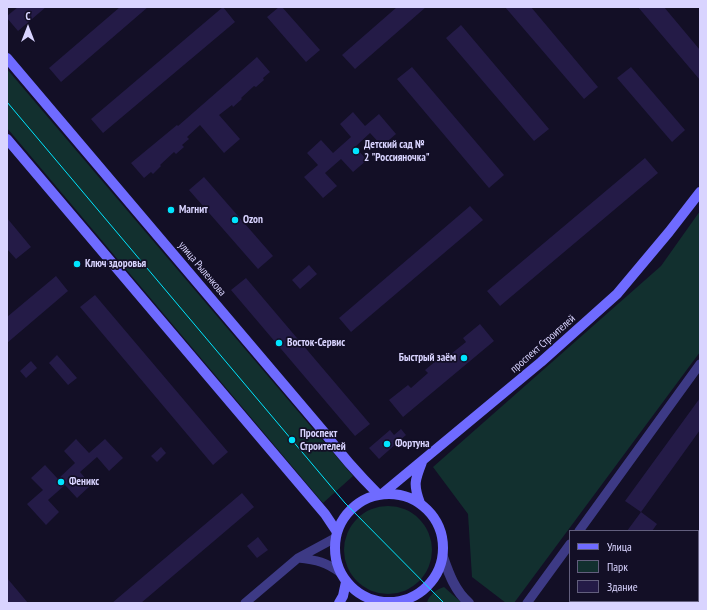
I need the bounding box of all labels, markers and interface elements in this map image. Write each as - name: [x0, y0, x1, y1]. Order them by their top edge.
- north arrow: [8, 8, 48, 48]
- text: С: [25, 9, 31, 23]
- place label: Детский сад № 2 "Россияночка": [364, 138, 430, 164]
- marker: Детский сад № 2 "Россияночка": [351, 146, 361, 156]
- place label: Магнит: [179, 203, 208, 217]
- marker: Магнит: [166, 205, 176, 215]
- place label: Ozon: [243, 213, 263, 227]
- marker: Ozon: [230, 215, 240, 225]
- street label: улица Рыленкова: [175, 239, 229, 299]
- place label: Ключ здоровья: [85, 257, 146, 271]
- marker: Ключ здоровья: [72, 259, 82, 269]
- street label: проспект Строителей: [508, 312, 578, 376]
- place label: Восток-Сервис: [287, 336, 345, 350]
- marker: Восток-Сервис: [274, 338, 284, 348]
- place label: Быстрый заём: [399, 351, 456, 365]
- marker: Быстрый заём: [459, 353, 469, 363]
- place label: Проспект Строителей: [300, 427, 346, 453]
- marker: Проспект Строителей: [287, 435, 297, 445]
- place label: Фортуна: [395, 437, 430, 451]
- marker: Фортуна: [382, 439, 392, 449]
- place label: Феникс: [69, 475, 99, 489]
- marker: Феникс: [56, 477, 66, 487]
- legend: [569, 530, 699, 602]
- text: Улица: [607, 539, 632, 554]
- text: Парк: [607, 559, 628, 574]
- text: Здание: [607, 579, 638, 594]

